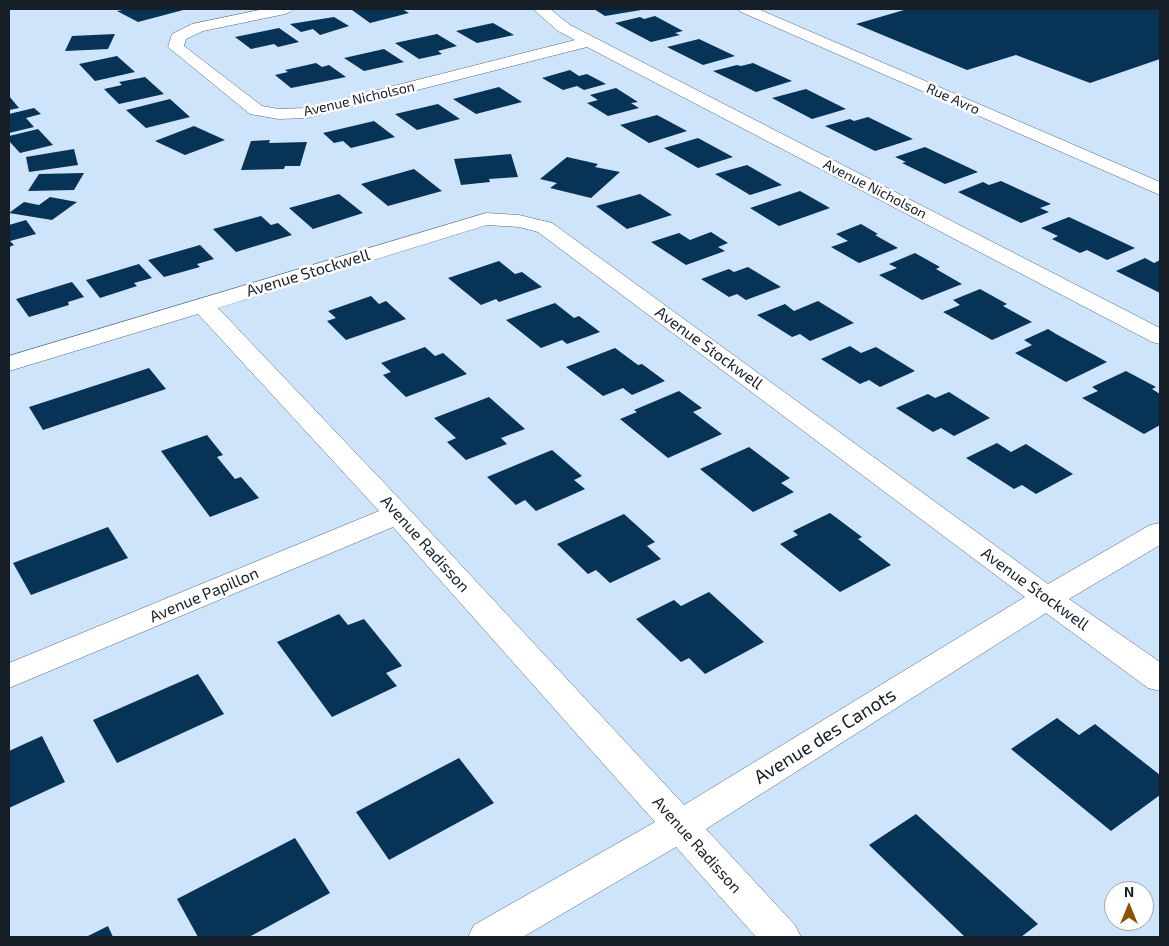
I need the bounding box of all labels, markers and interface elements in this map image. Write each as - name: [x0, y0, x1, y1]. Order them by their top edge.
- street label: Avenue Nicholson: [302, 78, 416, 120]
- street label: Rue Avro: [924, 80, 982, 118]
- street label: Avenue Nicholson: [821, 156, 929, 222]
- street label: Avenue Stockwell: [244, 245, 372, 301]
- street label: Avenue Stockwell: [651, 302, 767, 394]
- street label: Avenue Radisson: [377, 492, 473, 596]
- street label: Avenue Stockwell: [977, 543, 1093, 635]
- street label: Avenue Papillon: [147, 563, 261, 627]
- street label: Avenue des Canots: [750, 683, 900, 789]
- street label: Avenue Radisson: [649, 793, 745, 897]
- north arrow: [1104, 881, 1154, 931]
- text: N: [1124, 883, 1134, 900]

